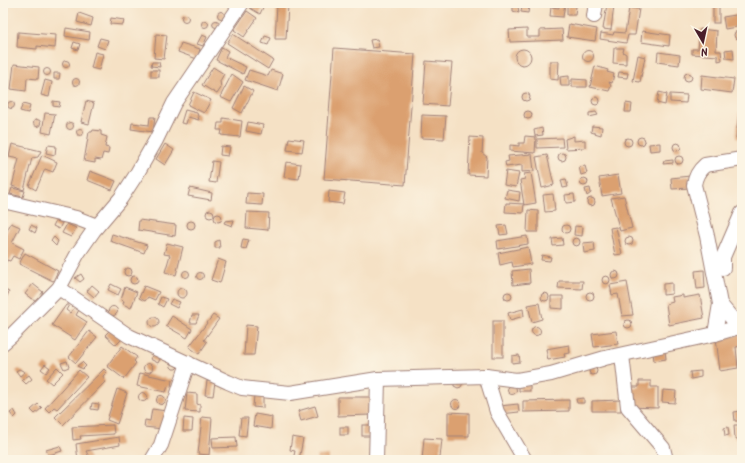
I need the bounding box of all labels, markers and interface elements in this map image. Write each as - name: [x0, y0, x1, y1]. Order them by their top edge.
- north arrow: [683, 22, 723, 62]
- text: N: [700, 41, 709, 60]

